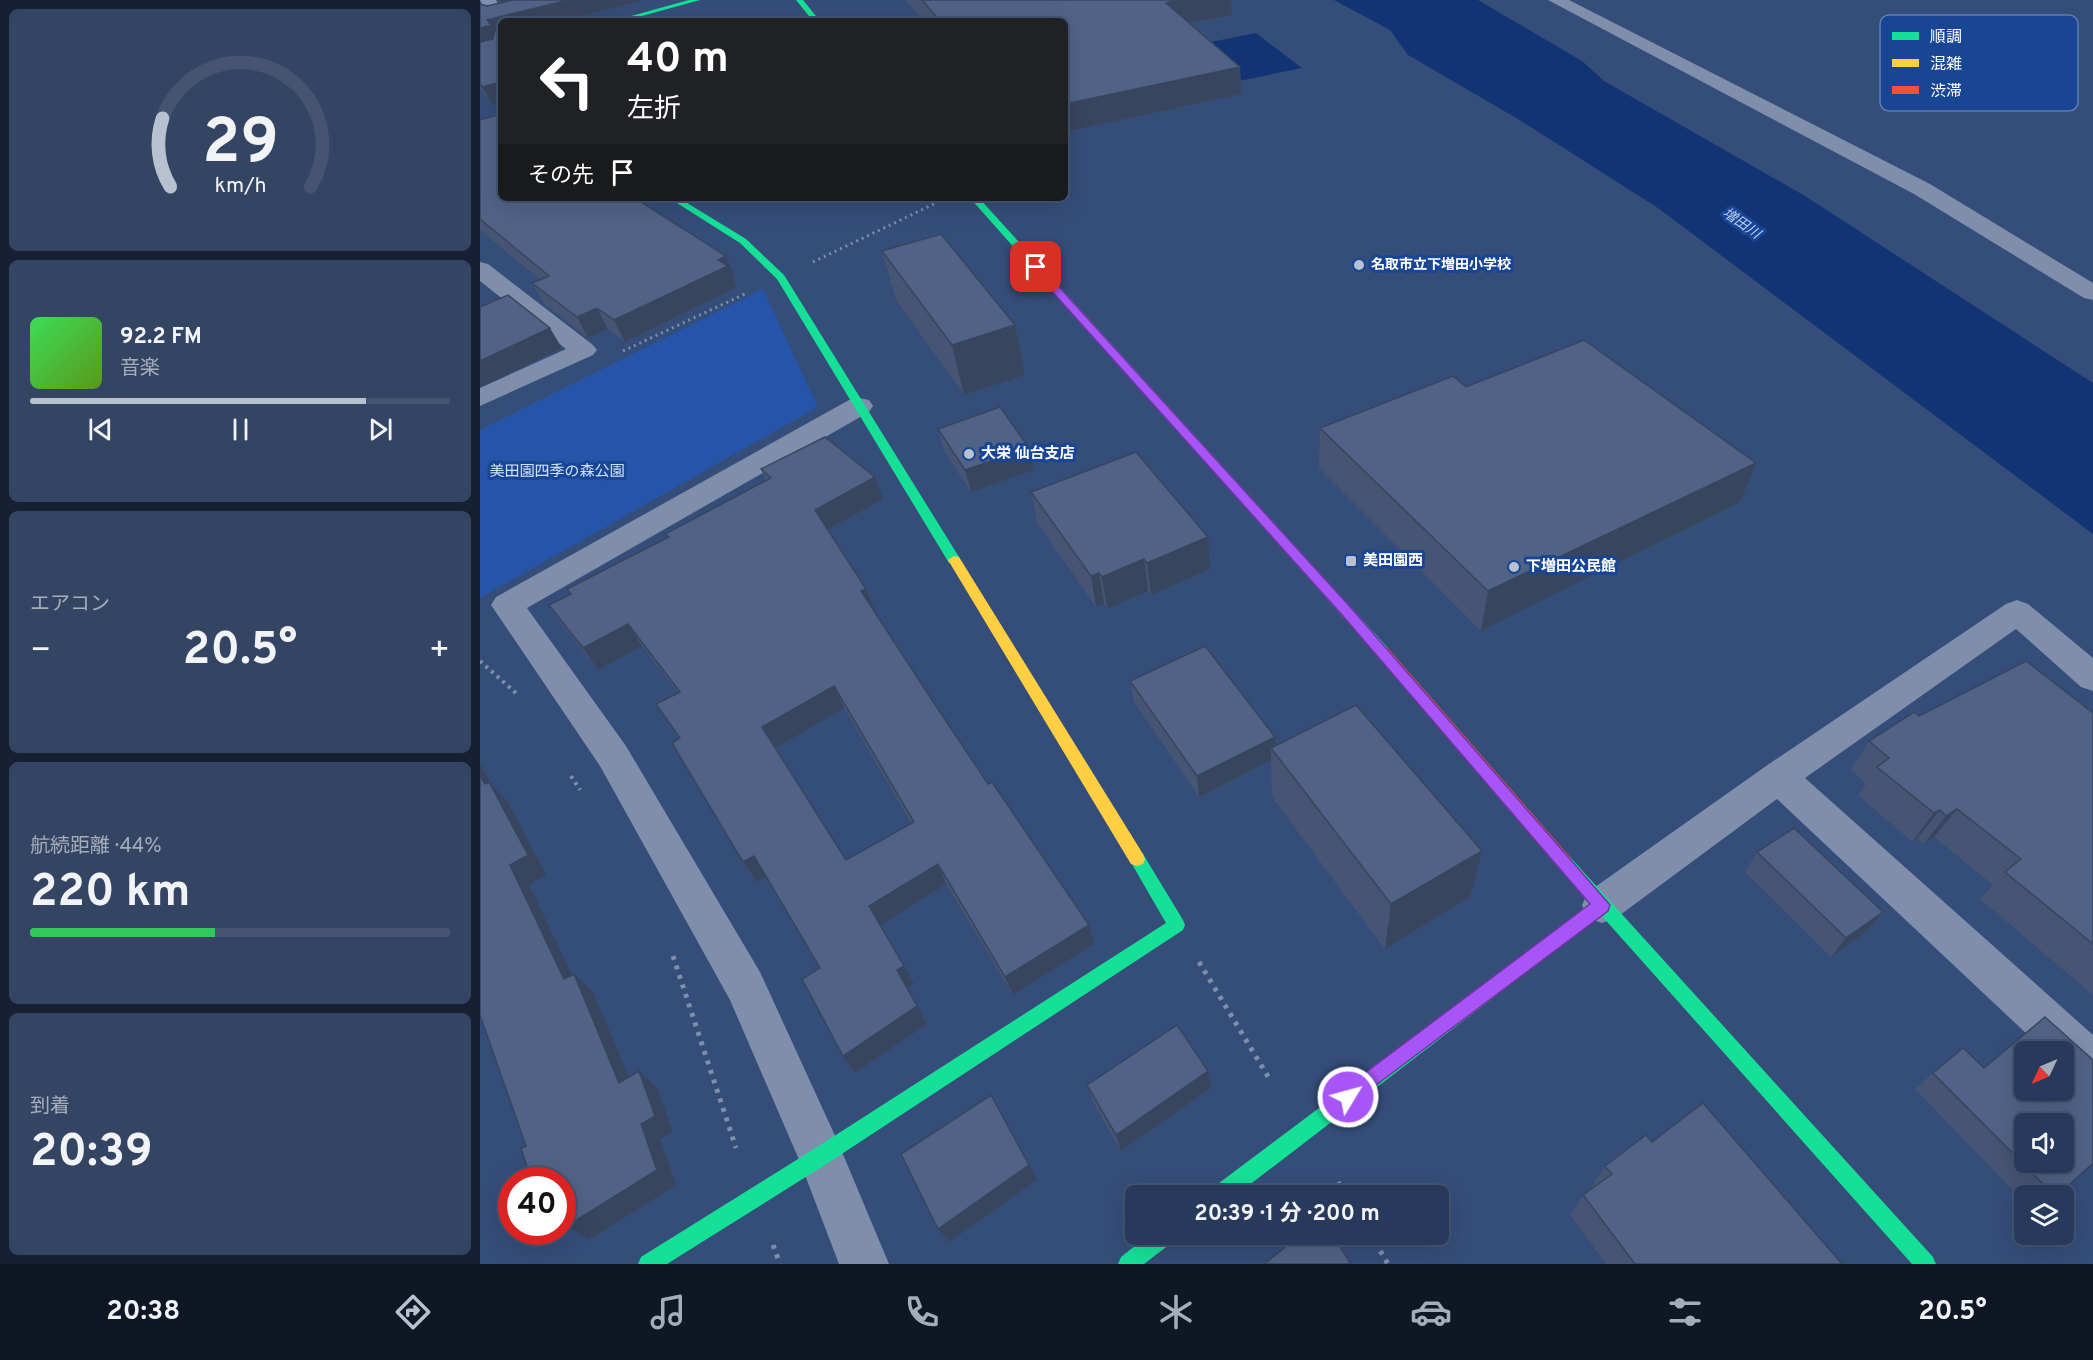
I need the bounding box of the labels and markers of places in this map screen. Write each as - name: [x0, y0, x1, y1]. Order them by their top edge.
- pin: [1010, 241, 1061, 292]
- place label: 名取市立下増田小学校: [1371, 256, 1511, 274]
- marker: 名取市立下増田小学校: [1352, 258, 1366, 272]
- place label: 大栄 仙台支店: [981, 445, 1075, 464]
- marker: 大栄 仙台支店: [962, 447, 976, 461]
- place label: 美田園西: [1363, 552, 1423, 571]
- marker: 美田園西: [1344, 554, 1358, 568]
- place label: 下増田公民館: [1526, 557, 1616, 577]
- marker: 下増田公民館: [1507, 560, 1521, 574]

